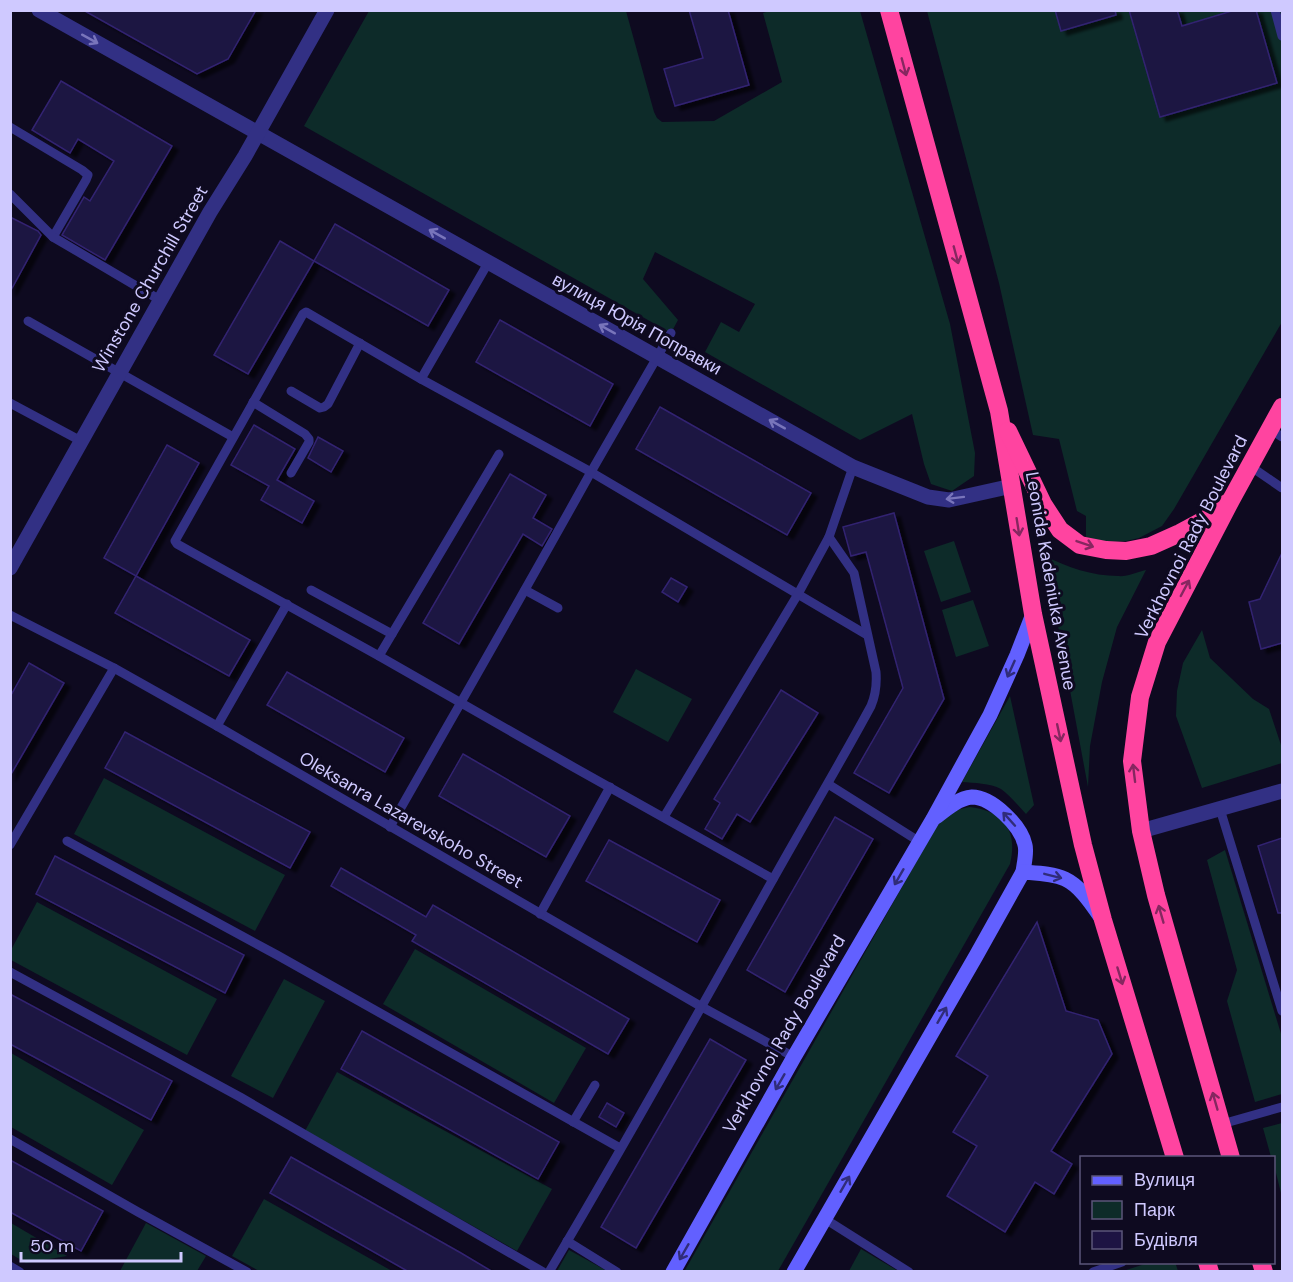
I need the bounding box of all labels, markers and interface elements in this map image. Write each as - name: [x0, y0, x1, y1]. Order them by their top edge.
- one-way arrow: [81, 33, 98, 45]
- one-way arrow: [899, 57, 911, 76]
- street label: Winstone Churchill Street: [87, 181, 213, 377]
- one-way arrow: [429, 228, 446, 240]
- one-way arrow: [951, 245, 962, 264]
- street label: вулиця Юрія Поправки: [548, 267, 726, 381]
- one-way arrow: [599, 323, 616, 335]
- one-way arrow: [769, 418, 786, 430]
- street label: Verkhovnoi Rady Boulevard: [1129, 431, 1253, 643]
- street label: Leonida Kadeniuka Avenue: [1020, 470, 1082, 692]
- one-way arrow: [946, 493, 965, 504]
- one-way arrow: [1013, 516, 1024, 536]
- one-way arrow: [1075, 540, 1093, 551]
- one-way arrow: [1179, 580, 1191, 597]
- one-way arrow: [1005, 659, 1017, 677]
- one-way arrow: [1053, 723, 1065, 742]
- street label: Oleksanra Lazarevskoho Street: [295, 746, 527, 894]
- one-way arrow: [1128, 764, 1139, 783]
- one-way arrow: [1002, 812, 1016, 827]
- one-way arrow: [893, 868, 905, 885]
- one-way arrow: [1043, 871, 1062, 882]
- one-way arrow: [1155, 905, 1166, 924]
- street label: Verkhovnoi Rady Boulevard: [717, 930, 851, 1138]
- one-way arrow: [1115, 966, 1126, 985]
- one-way arrow: [937, 1007, 948, 1025]
- one-way arrow: [774, 1073, 786, 1090]
- one-way arrow: [1209, 1092, 1220, 1111]
- legend: [1080, 1156, 1275, 1264]
- text: Вулиця: [1134, 1168, 1195, 1192]
- one-way arrow: [839, 1176, 851, 1193]
- text: Парк: [1134, 1198, 1175, 1222]
- scale bar: [21, 1225, 182, 1263]
- text: Будівля: [1134, 1228, 1198, 1252]
- text: 50 m: [30, 1234, 74, 1258]
- one-way arrow: [678, 1243, 690, 1260]

